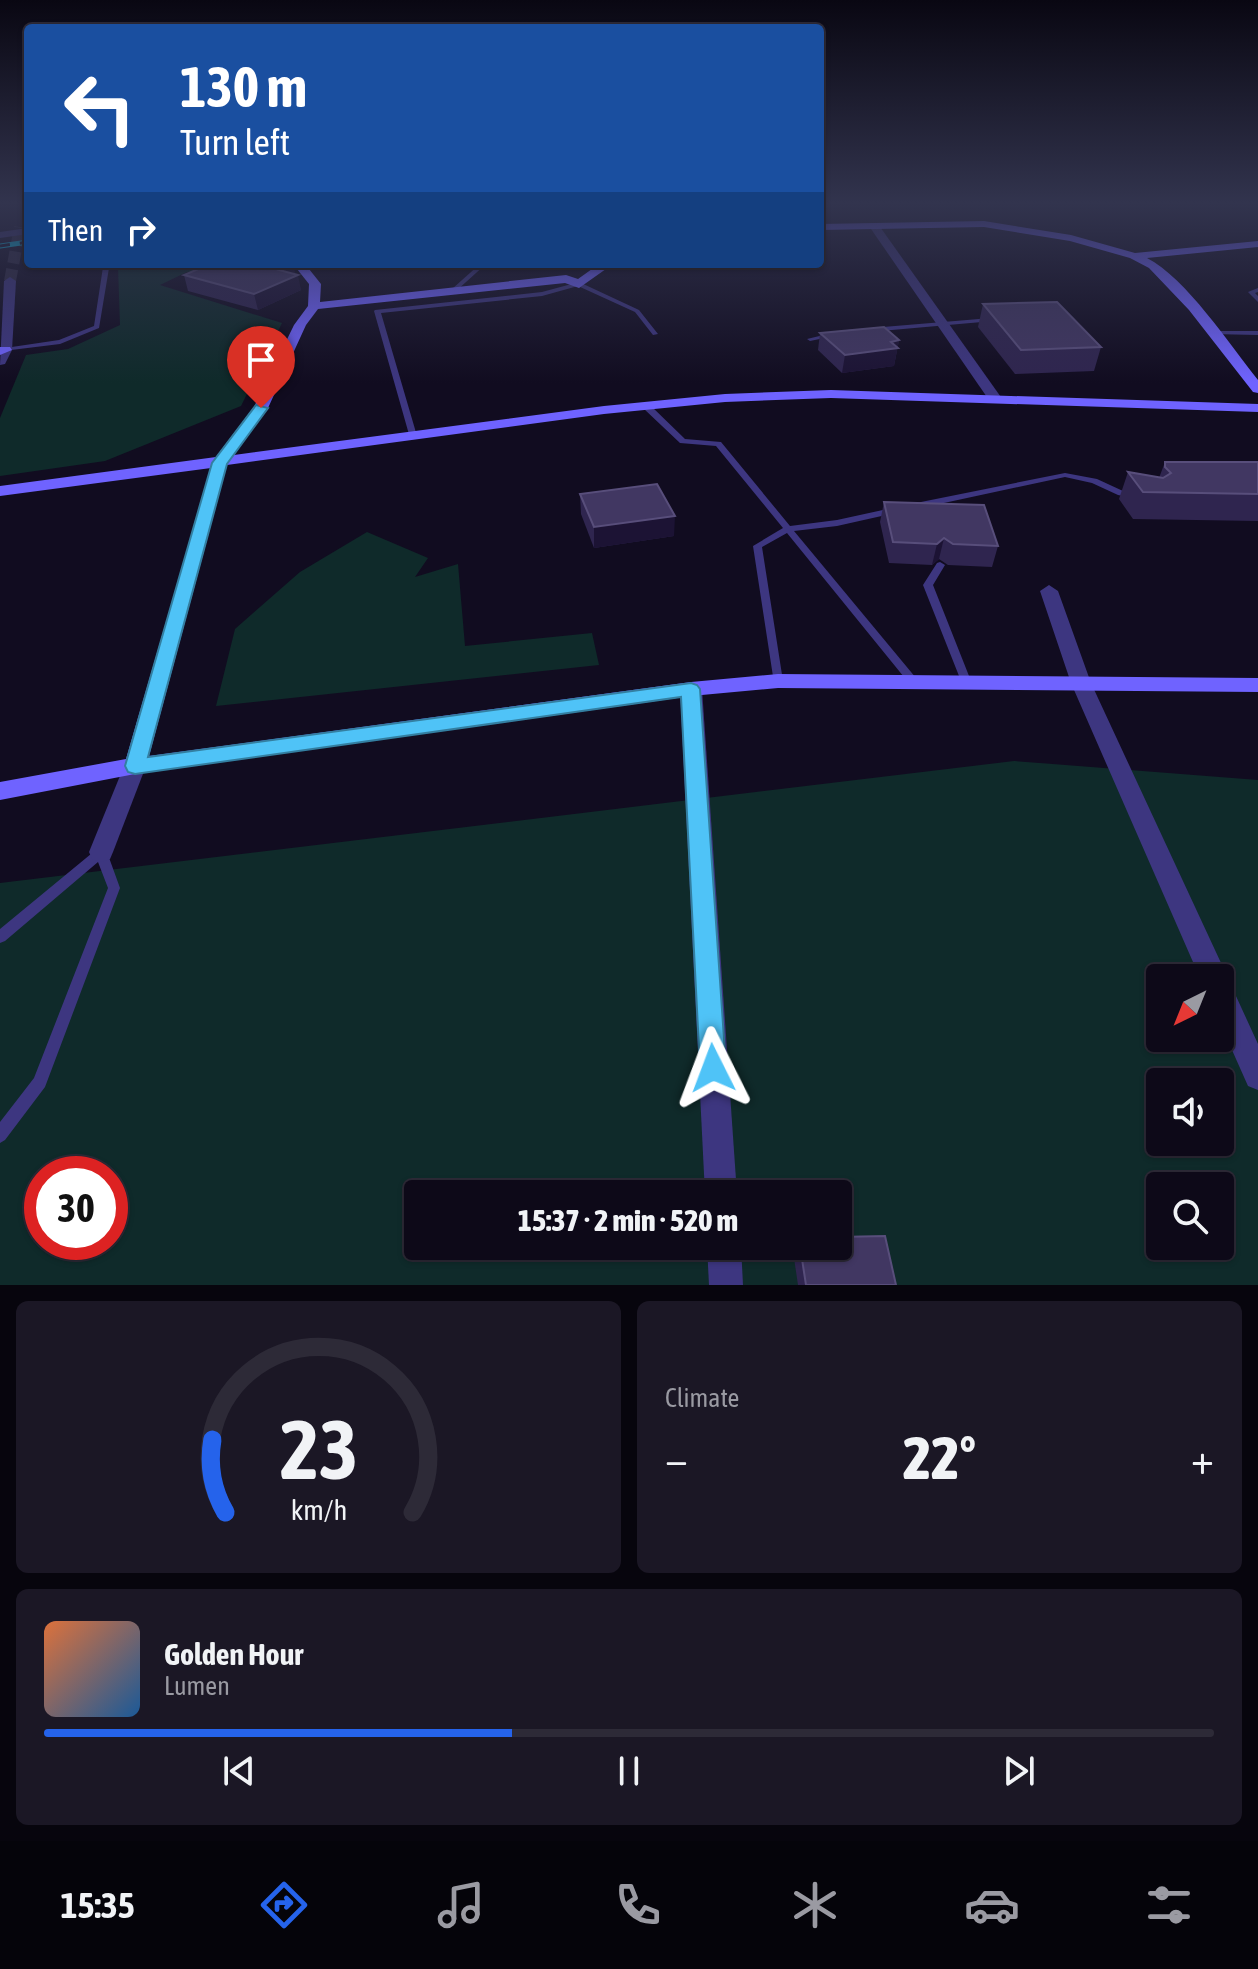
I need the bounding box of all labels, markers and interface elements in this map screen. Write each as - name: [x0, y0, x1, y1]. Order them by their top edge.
- text: 130 m: [180, 55, 307, 119]
- icon: left: [48, 56, 152, 160]
- text: Turn left: [180, 121, 290, 163]
- icon: right: [119, 208, 163, 252]
- text: Then: [48, 213, 103, 247]
- pin: [227, 326, 295, 408]
- icon: arrive: [239, 338, 283, 382]
- north arrow: [1146, 964, 1234, 1052]
- map controls: [1146, 964, 1234, 1260]
- position arrow: [671, 1026, 755, 1110]
- button: sound: [1146, 1068, 1234, 1156]
- speed limit sign: 30: [24, 1156, 128, 1260]
- button: search: [1146, 1172, 1234, 1260]
- text: 15:37 · 2 min · 520 m: [518, 1203, 738, 1237]
- text: Climate: [665, 1383, 739, 1413]
- text: 23: [279, 1401, 358, 1497]
- text: 22°: [903, 1423, 976, 1492]
- text: −: [665, 1433, 688, 1483]
- text: +: [1191, 1433, 1214, 1483]
- text: km/h: [290, 1493, 347, 1526]
- text: Golden Hour: [164, 1637, 303, 1671]
- text: Lumen: [164, 1671, 230, 1701]
- icon: previous: [217, 1749, 261, 1793]
- icon: pause: [607, 1749, 651, 1793]
- icon: next: [997, 1749, 1041, 1793]
- icon: directions: [256, 1877, 312, 1933]
- icon: music: [433, 1877, 489, 1933]
- icon: phone: [610, 1877, 666, 1933]
- icon: climate: [787, 1877, 843, 1933]
- icon: car: [964, 1877, 1020, 1933]
- icon: filters: [1141, 1877, 1197, 1933]
- text: 15:35: [61, 1884, 135, 1926]

